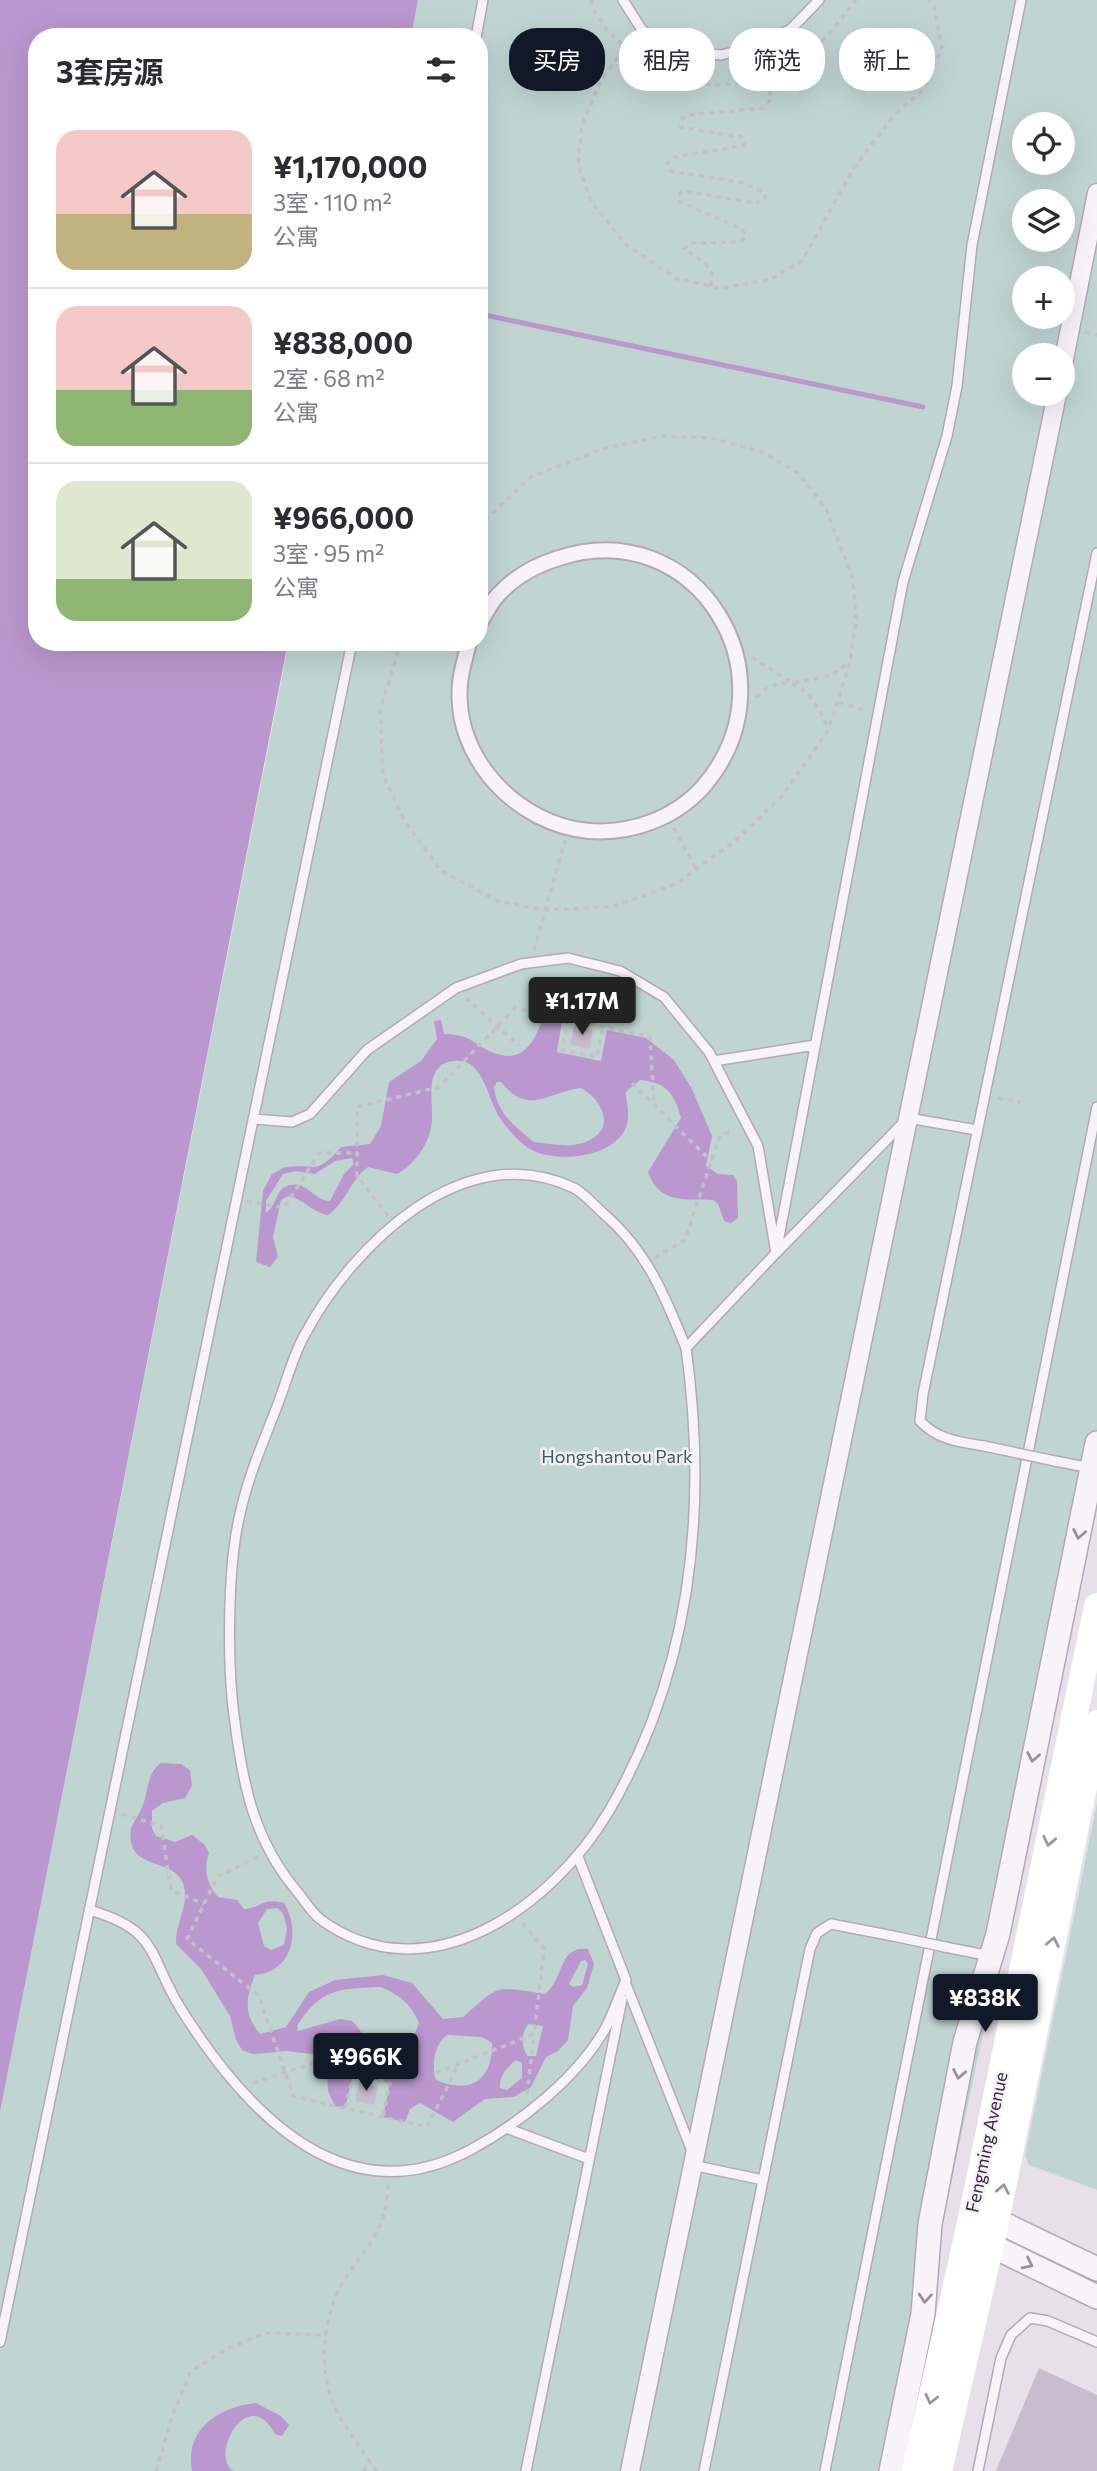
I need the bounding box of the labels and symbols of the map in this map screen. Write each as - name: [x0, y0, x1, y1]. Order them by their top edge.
- pin: ¥1.17M: [525, 978, 639, 1037]
- park label: Hongshantou Park: [541, 1445, 693, 1467]
- one-way arrow: [1072, 1528, 1087, 1540]
- one-way arrow: [1027, 1751, 1042, 1763]
- one-way arrow: [1042, 1835, 1057, 1847]
- one-way arrow: [1044, 1936, 1059, 1948]
- pin: ¥838K: [936, 1974, 1034, 2034]
- pin: ¥966K: [317, 2034, 415, 2093]
- one-way arrow: [952, 2068, 967, 2079]
- street label: Fengming Avenue: [960, 2070, 1012, 2214]
- one-way arrow: [994, 2183, 1009, 2195]
- one-way arrow: [1021, 2256, 1033, 2270]
- one-way arrow: [917, 2293, 932, 2304]
- one-way arrow: [924, 2393, 939, 2405]

